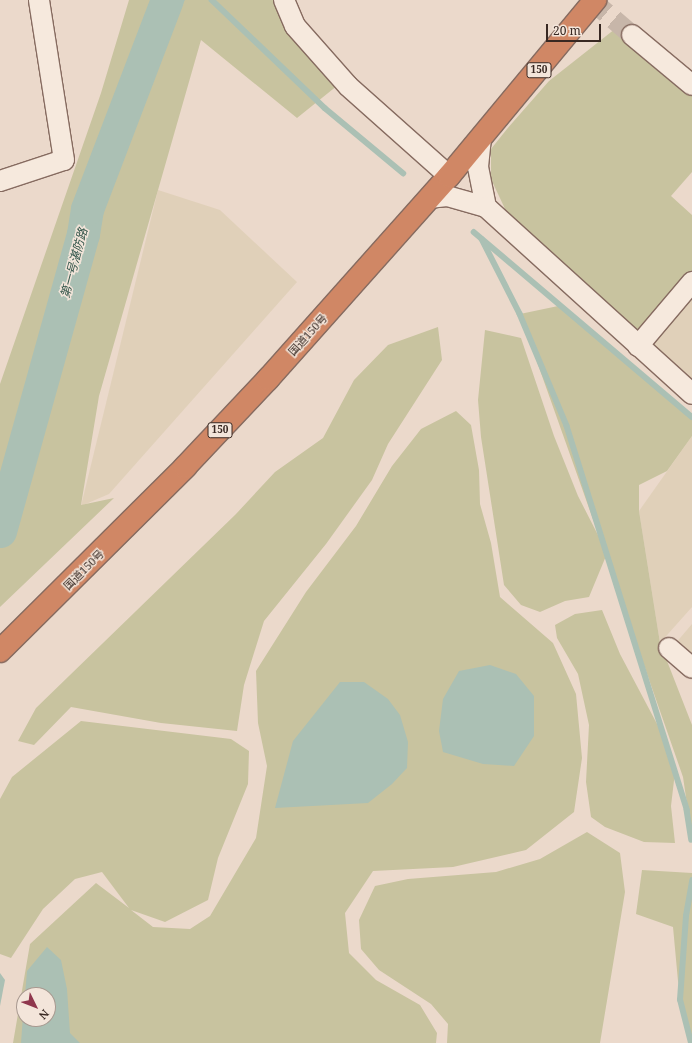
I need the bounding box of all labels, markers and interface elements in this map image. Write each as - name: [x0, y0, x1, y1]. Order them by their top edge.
- scale bar: [548, 16, 603, 42]
- text: 20 m: [553, 22, 581, 39]
- road number: 150: [526, 62, 552, 78]
- water label: 第一号湛防路: [58, 226, 90, 300]
- street label: 国道150号: [286, 311, 330, 359]
- road number: 150: [207, 422, 233, 438]
- street label: 国道150号: [61, 547, 107, 593]
- north arrow: [16, 987, 56, 1027]
- text: N: [36, 1007, 53, 1023]

